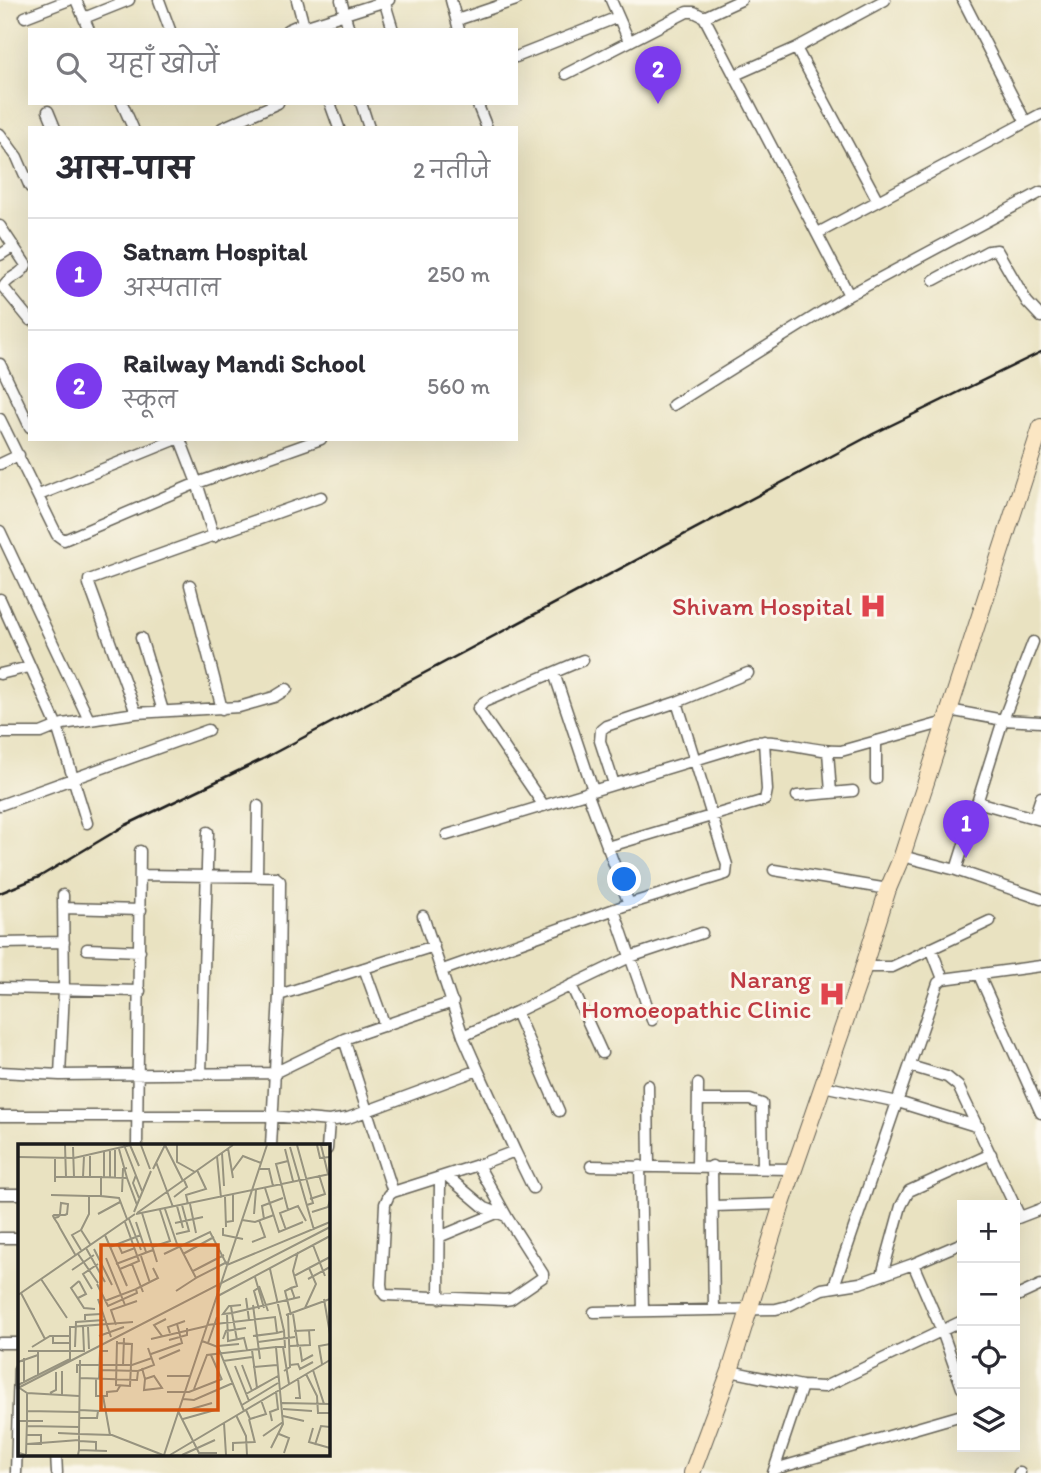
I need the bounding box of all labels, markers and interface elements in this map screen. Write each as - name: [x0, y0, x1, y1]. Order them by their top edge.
- search box: [28, 28, 518, 105]
- pin: 2: [635, 46, 681, 104]
- icon: search: [52, 48, 90, 86]
- text: यहाँ खोजें: [108, 48, 219, 80]
- text: आस-पास: [56, 150, 193, 187]
- text: 2 नतीजे: [413, 156, 490, 184]
- text: Satnam Hospital: [123, 235, 307, 267]
- text: 1: [74, 260, 84, 288]
- text: 250 m: [427, 260, 490, 288]
- text: अस्पताल: [123, 274, 221, 302]
- text: Railway Mandi School: [123, 347, 365, 379]
- text: 2: [73, 372, 85, 400]
- text: 560 m: [427, 372, 490, 400]
- text: स्कूल: [123, 386, 178, 414]
- place label: Shivam Hospital: [672, 590, 852, 622]
- hospital icon: Shivam Hospital: [858, 591, 888, 621]
- pin: 1: [943, 800, 989, 858]
- your location: [607, 862, 641, 896]
- place label: Narang Homoeopathic Clinic: [581, 963, 812, 1025]
- hospital icon: Narang Homoeopathic Clinic: [817, 979, 847, 1009]
- inset map: [18, 1144, 329, 1456]
- map controls: [957, 1200, 1020, 1452]
- button: +: [957, 1200, 1020, 1263]
- button: −: [957, 1263, 1020, 1326]
- button: locate: [957, 1326, 1020, 1389]
- button: layers: [957, 1389, 1020, 1452]

